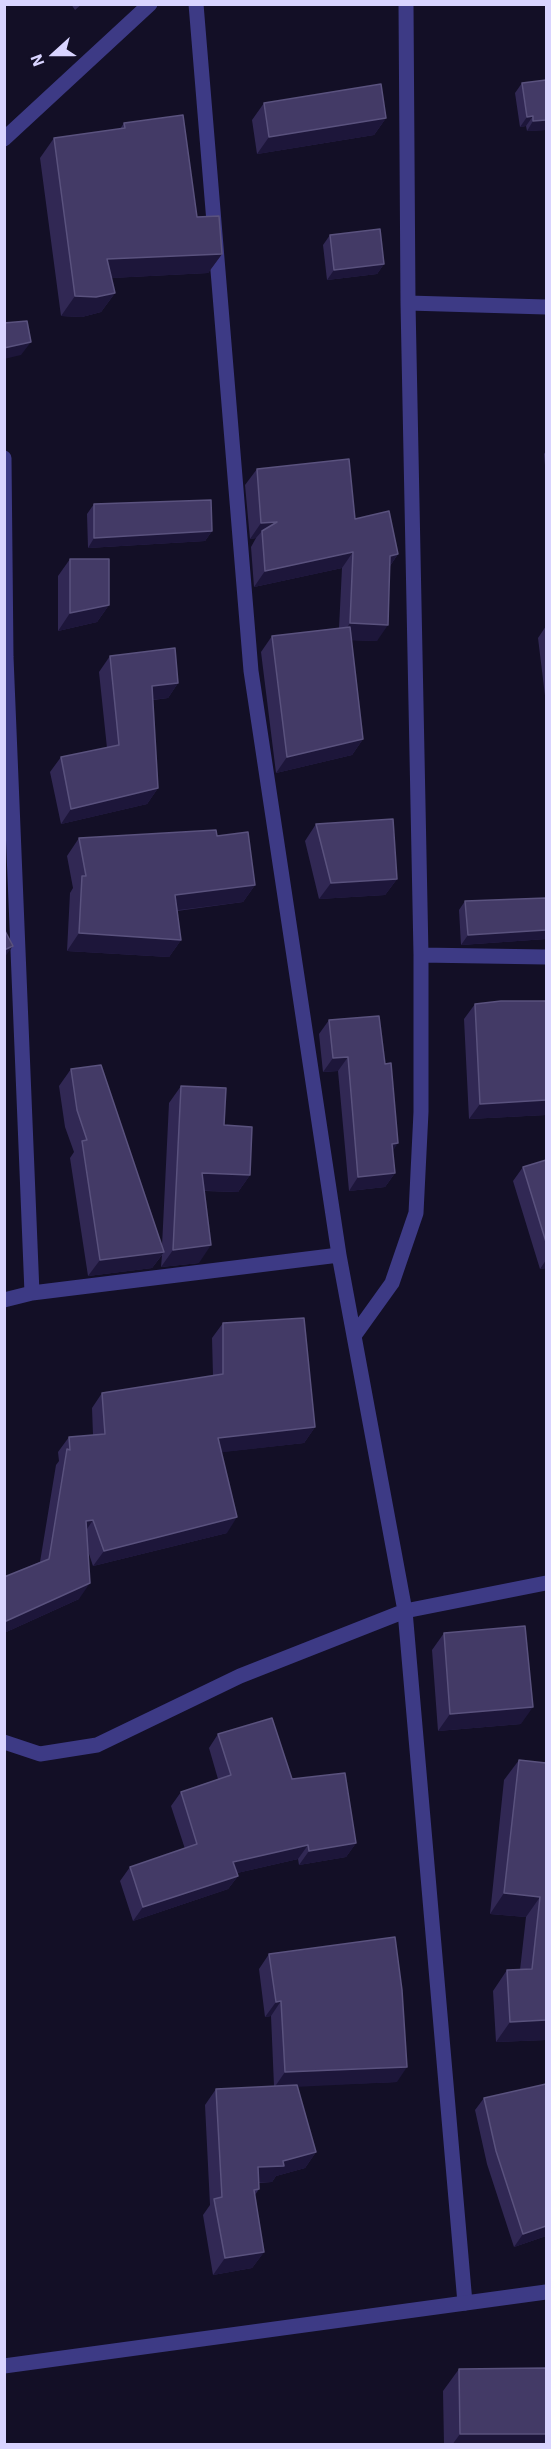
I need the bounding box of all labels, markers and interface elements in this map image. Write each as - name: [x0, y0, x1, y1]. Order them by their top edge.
- north arrow: [24, 24, 84, 84]
- text: N: [26, 51, 49, 69]

